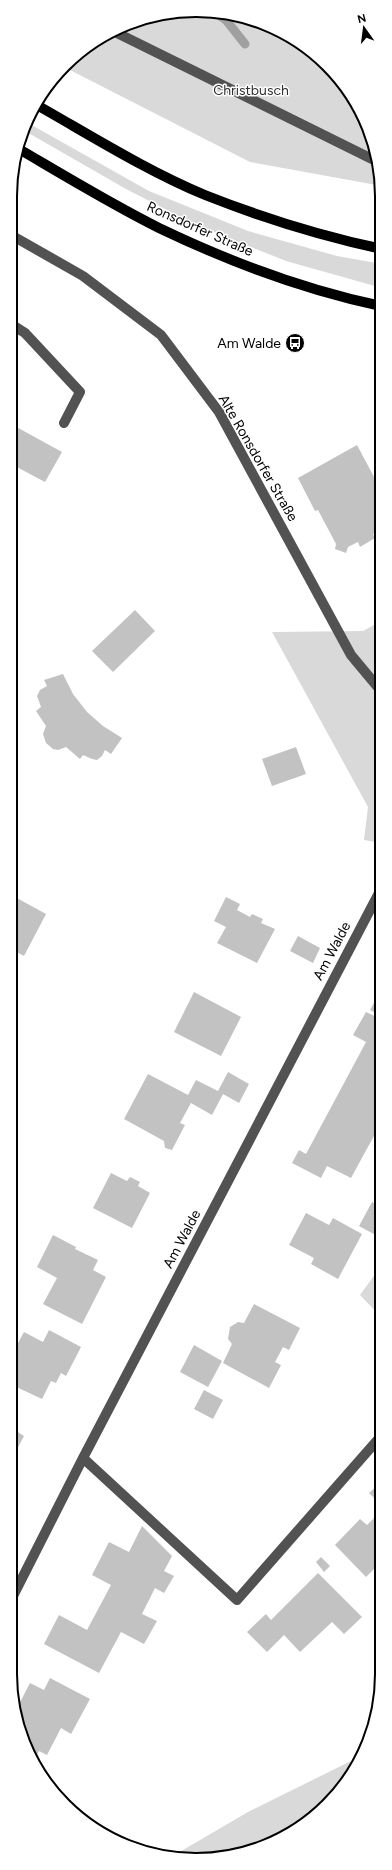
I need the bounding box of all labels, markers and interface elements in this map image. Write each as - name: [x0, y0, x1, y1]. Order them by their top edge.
- north arrow: [344, 8, 384, 48]
- text: N: [356, 11, 367, 26]
- park label: Christbusch: [213, 82, 289, 99]
- street label: Ronsdorfer Straße: [144, 198, 256, 260]
- bus stop icon: Am Walde: [284, 332, 306, 354]
- place label: Am Walde: [217, 335, 281, 352]
- street label: Alte Ronsdorfer Straße: [215, 392, 301, 525]
- street label: Am Walde: [310, 919, 355, 983]
- street label: Am Walde: [160, 1207, 205, 1271]

